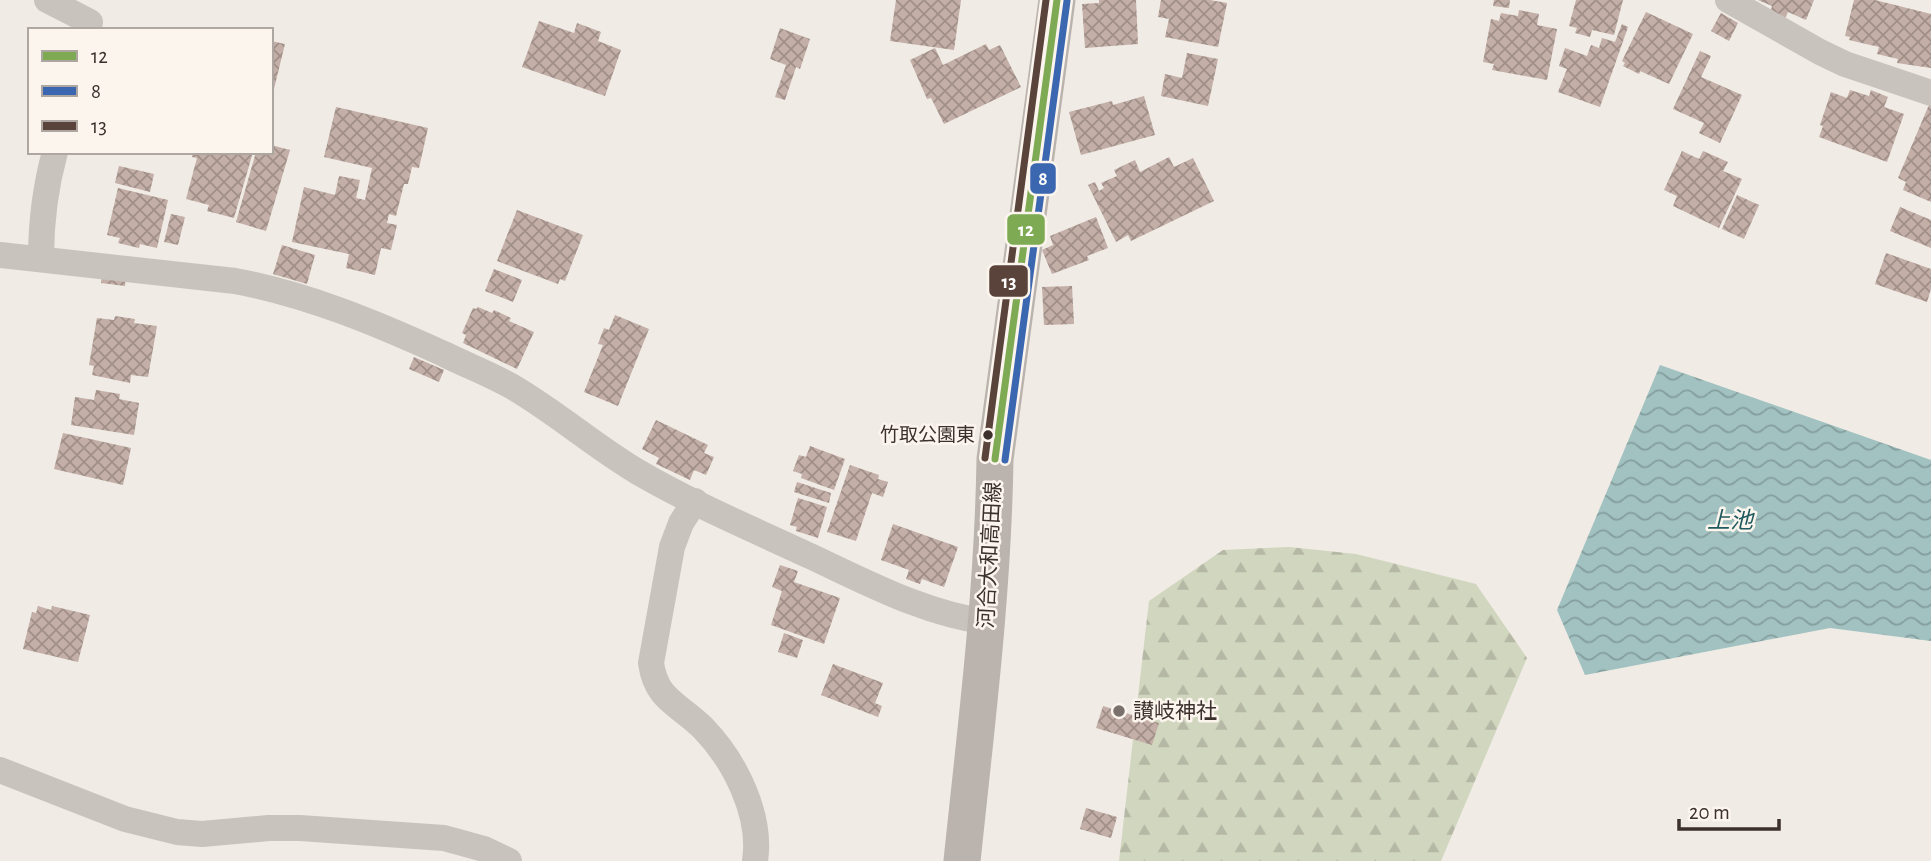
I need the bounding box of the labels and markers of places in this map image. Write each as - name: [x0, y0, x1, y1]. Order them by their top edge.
- place label: 竹取公園東: [880, 424, 975, 445]
- marker: 竹取公園東: [981, 428, 995, 442]
- place label: 讃岐神社: [1133, 700, 1217, 722]
- marker: 讃岐神社: [1111, 703, 1127, 719]

